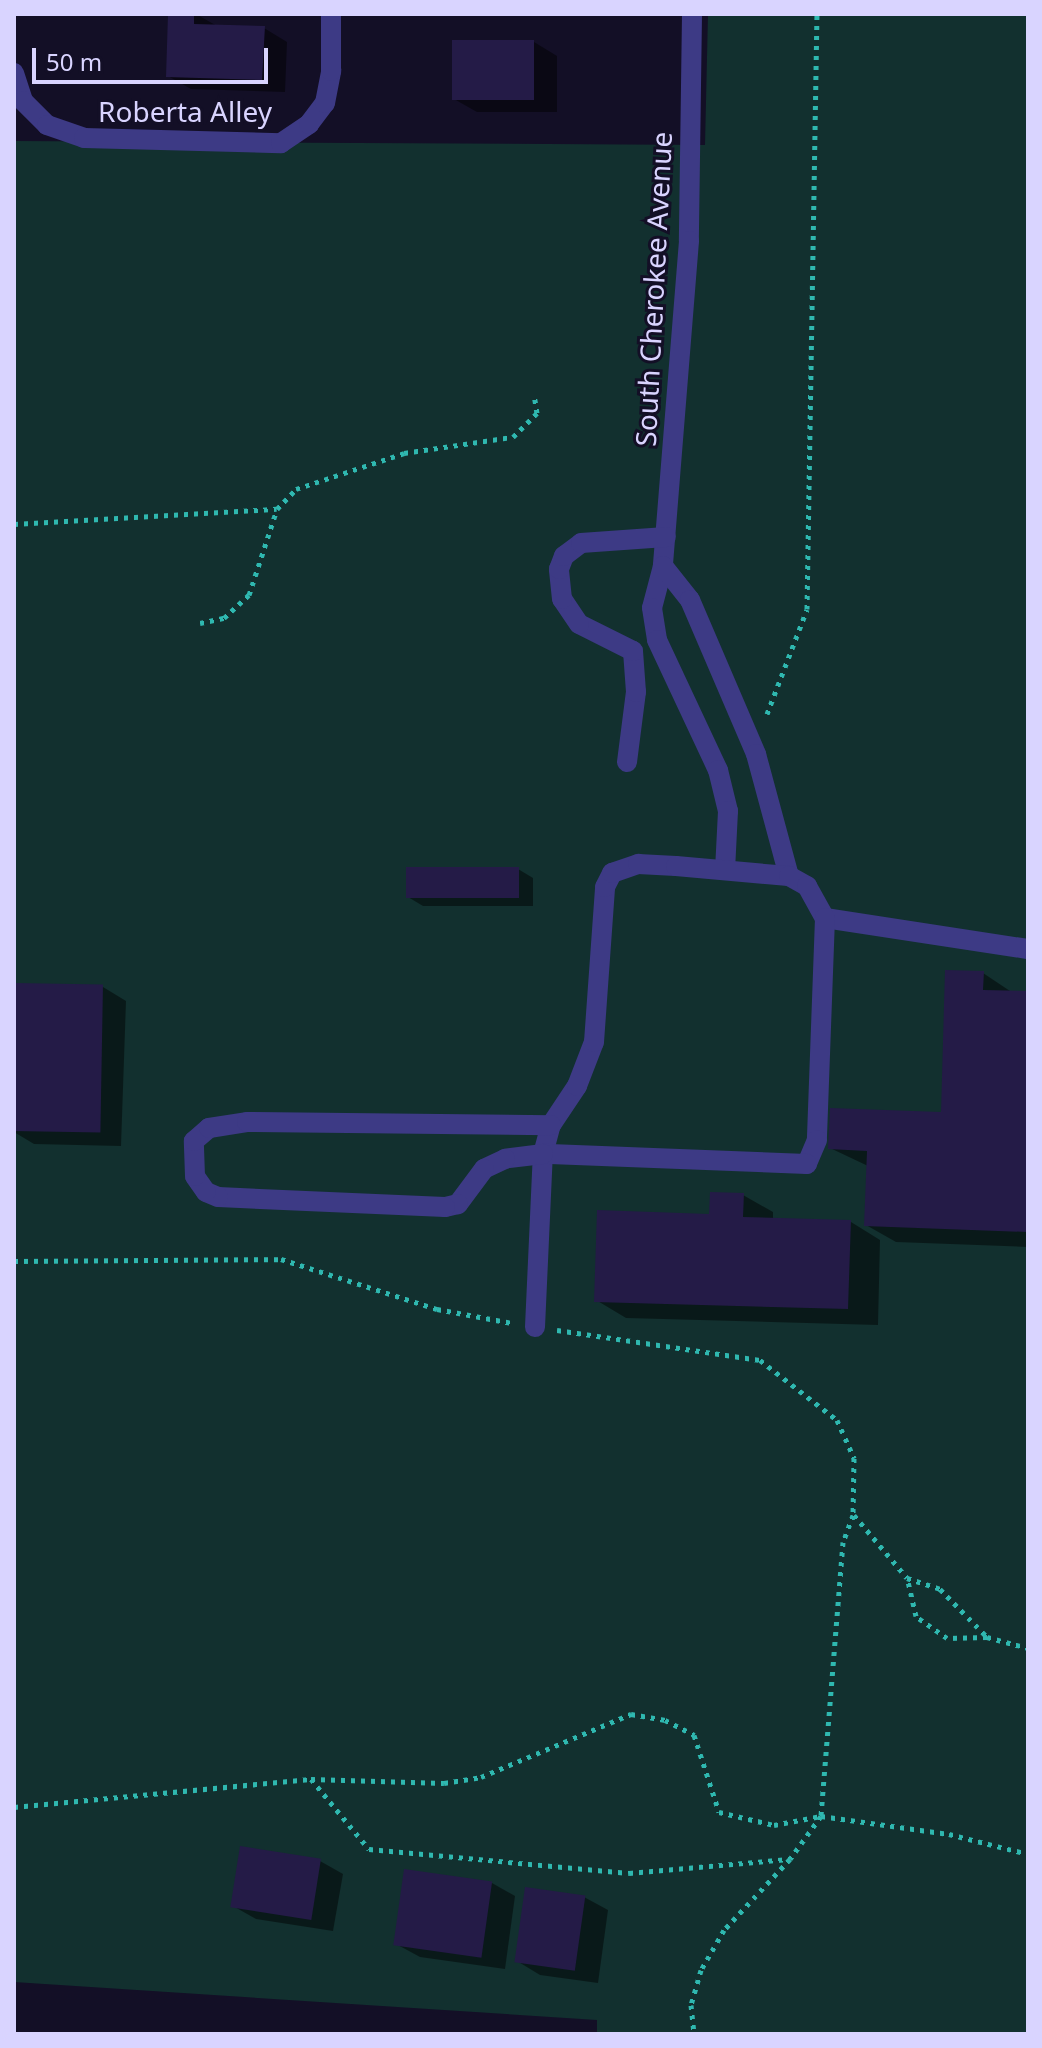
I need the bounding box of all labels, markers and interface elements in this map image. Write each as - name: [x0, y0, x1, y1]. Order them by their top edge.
- scale bar: [36, 32, 272, 82]
- text: 50 m: [46, 45, 102, 78]
- street label: Roberta Alley: [98, 94, 272, 128]
- street label: South Cherokee Avenue: [628, 131, 678, 447]

